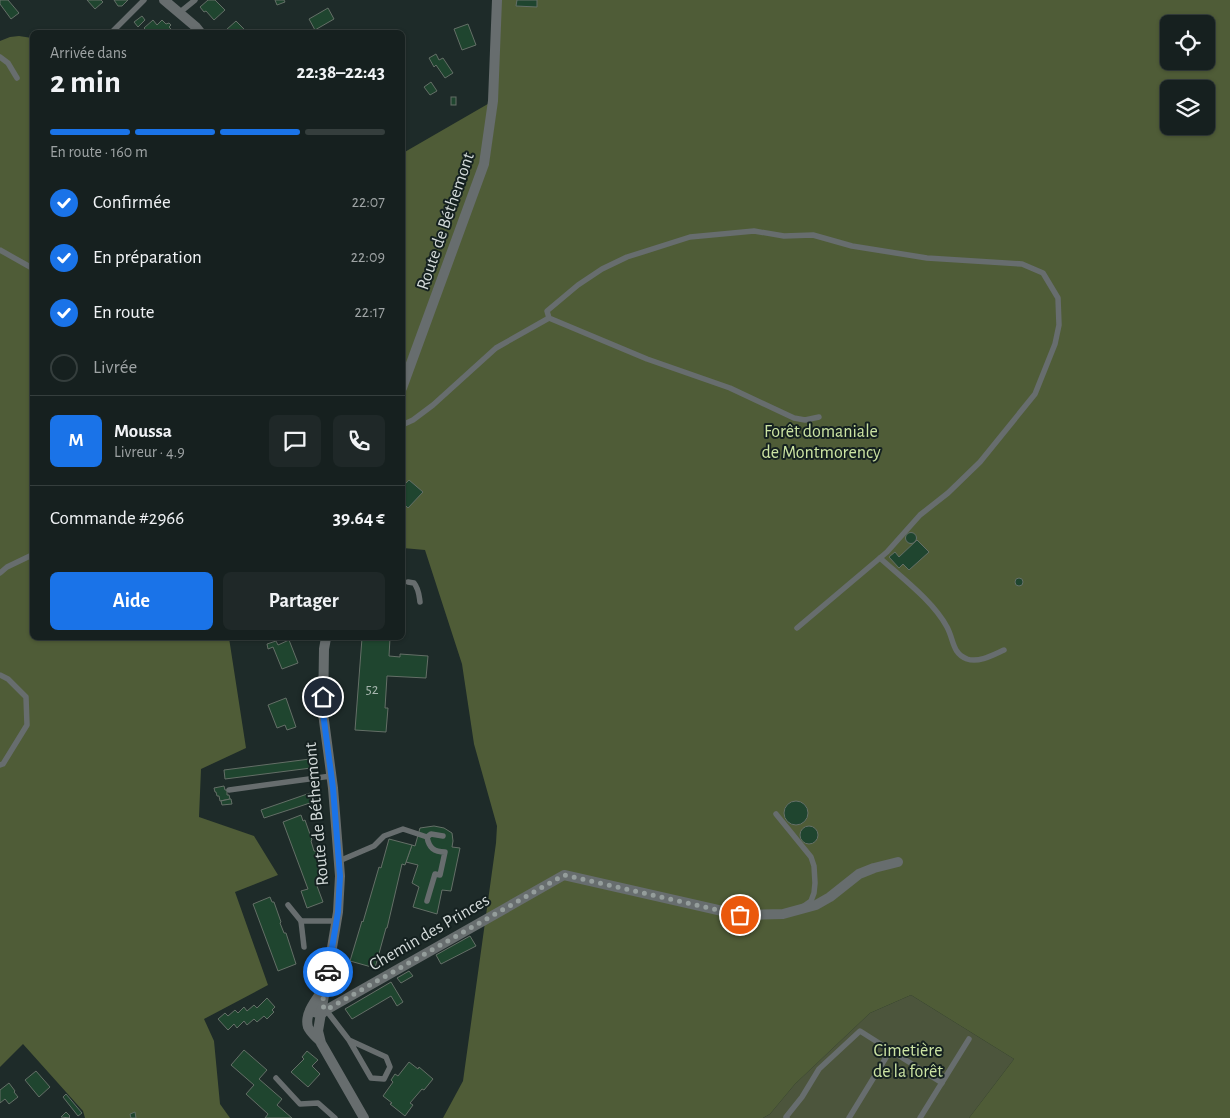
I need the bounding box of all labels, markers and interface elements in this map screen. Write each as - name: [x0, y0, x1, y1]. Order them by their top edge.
- map controls: [1160, 15, 1215, 135]
- button: locate: [1160, 15, 1215, 70]
- text: Arrivée dans: [50, 45, 127, 61]
- text: 22:38–22:43: [296, 63, 385, 82]
- text: 2 min: [50, 66, 121, 98]
- button: layers: [1160, 80, 1215, 135]
- text: En route · 160 m: [50, 144, 148, 160]
- street label: Route de Béthemont: [414, 150, 478, 292]
- icon: check: [50, 189, 78, 217]
- text: Confirmée: [93, 193, 171, 212]
- text: 22:07: [352, 194, 385, 210]
- icon: check: [50, 244, 78, 272]
- text: En préparation: [93, 248, 202, 267]
- text: 22:09: [351, 249, 385, 265]
- icon: check: [50, 299, 78, 327]
- text: En route: [93, 303, 155, 322]
- text: 22:17: [355, 304, 385, 320]
- text: Livrée: [93, 358, 137, 377]
- button: chat: [269, 415, 321, 467]
- button: phone: [333, 415, 385, 467]
- text: Moussa: [114, 422, 172, 441]
- park label: Forêt domaniale de Montmorency: [761, 423, 881, 462]
- text: M: [68, 431, 84, 450]
- text: Livreur · 4.9: [114, 444, 185, 460]
- text: Commande #2966: [50, 509, 184, 528]
- text: 39.64 €: [333, 509, 385, 528]
- button: Aide: [50, 572, 213, 630]
- button: Partager: [223, 572, 385, 630]
- pin: [302, 676, 344, 718]
- house number: 52: [365, 682, 379, 697]
- icon: home: [309, 683, 337, 711]
- street label: Route de Béthemont: [302, 741, 332, 886]
- street label: Chemin des Princes: [366, 891, 493, 975]
- pin: [719, 894, 761, 936]
- icon: bag: [726, 901, 754, 929]
- courier: [303, 947, 353, 997]
- icon: car: [314, 958, 342, 986]
- park label: Cimetière de la forêt: [873, 1042, 943, 1081]

